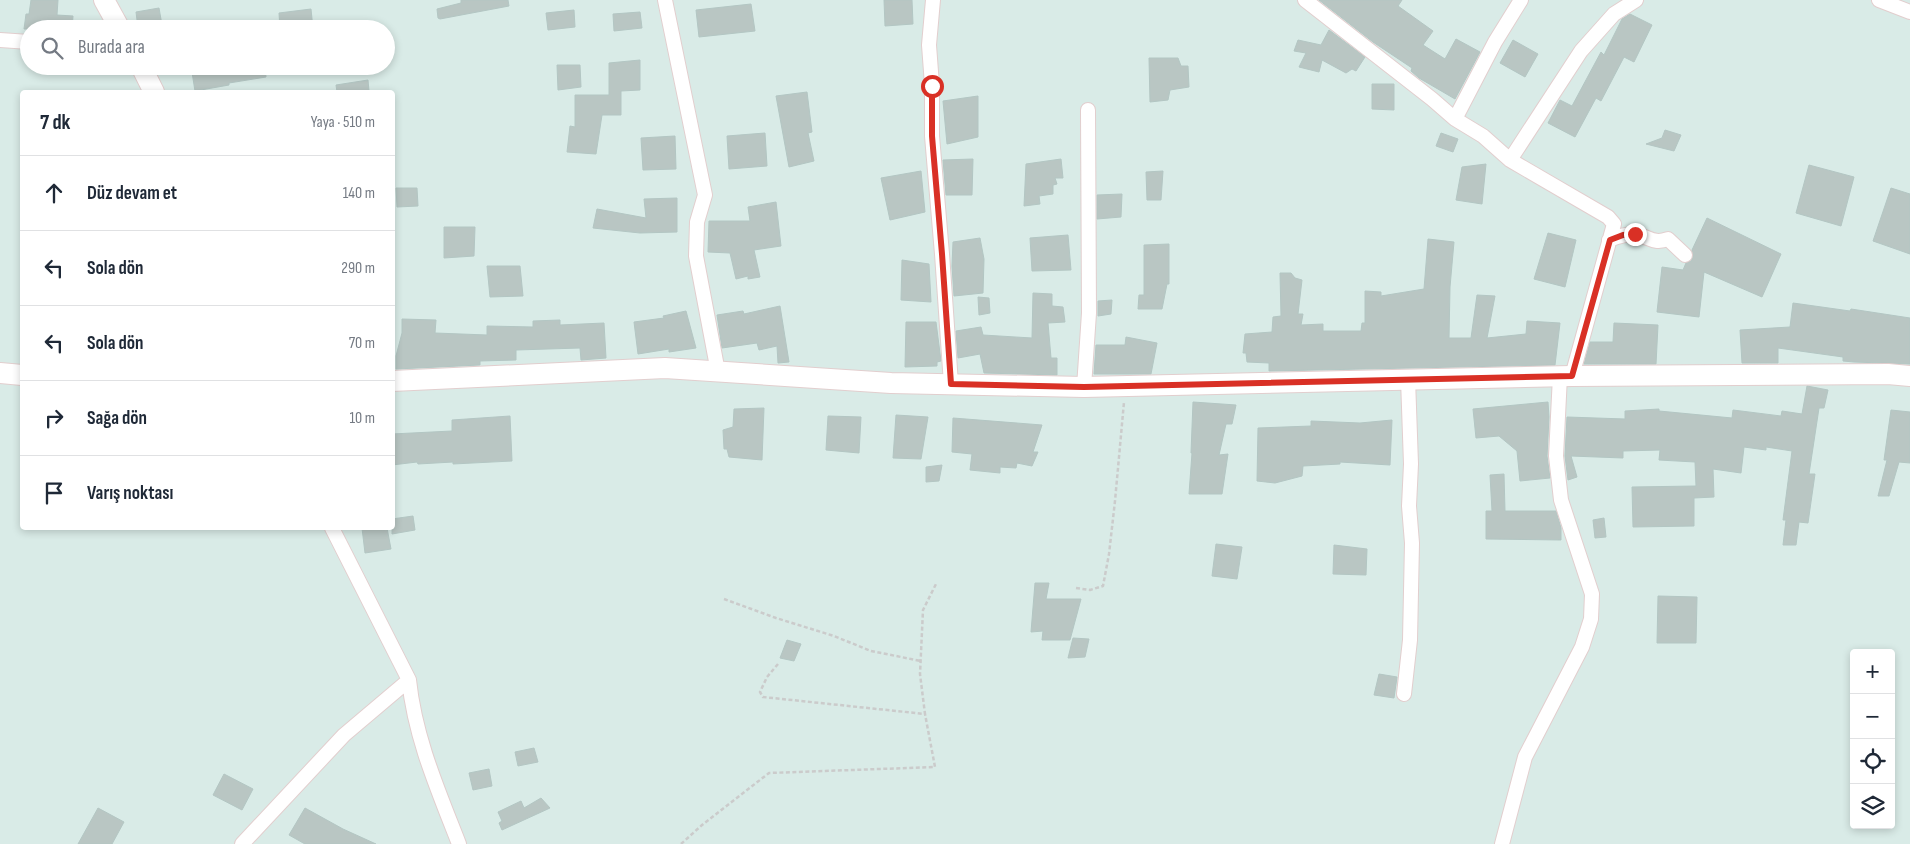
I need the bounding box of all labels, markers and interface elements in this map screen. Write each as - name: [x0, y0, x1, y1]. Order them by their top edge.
- search box: [20, 20, 395, 75]
- icon: search: [38, 34, 66, 62]
- text: Burada ara: [78, 36, 145, 59]
- route start: [921, 75, 944, 98]
- text: 7 dk: [40, 110, 70, 135]
- text: Yaya · 510 m: [311, 113, 375, 132]
- icon: ahead: [40, 179, 68, 207]
- text: Düz devam et: [87, 182, 177, 205]
- text: 140 m: [343, 184, 375, 203]
- route end: [1624, 223, 1647, 246]
- icon: left: [40, 254, 68, 282]
- text: Sola dön: [87, 257, 143, 280]
- text: 290 m: [341, 259, 375, 278]
- icon: left: [40, 329, 68, 357]
- text: Sola dön: [87, 332, 143, 355]
- text: 70 m: [349, 334, 375, 353]
- icon: right: [40, 404, 68, 432]
- text: Sağa dön: [87, 407, 147, 430]
- text: 10 m: [349, 409, 375, 428]
- icon: arrive: [40, 479, 68, 507]
- text: Varış noktası: [87, 482, 173, 505]
- map controls: [1850, 649, 1895, 829]
- button: +: [1850, 649, 1895, 694]
- button: −: [1850, 694, 1895, 739]
- button: locate: [1850, 739, 1895, 784]
- button: layers: [1850, 784, 1895, 829]

